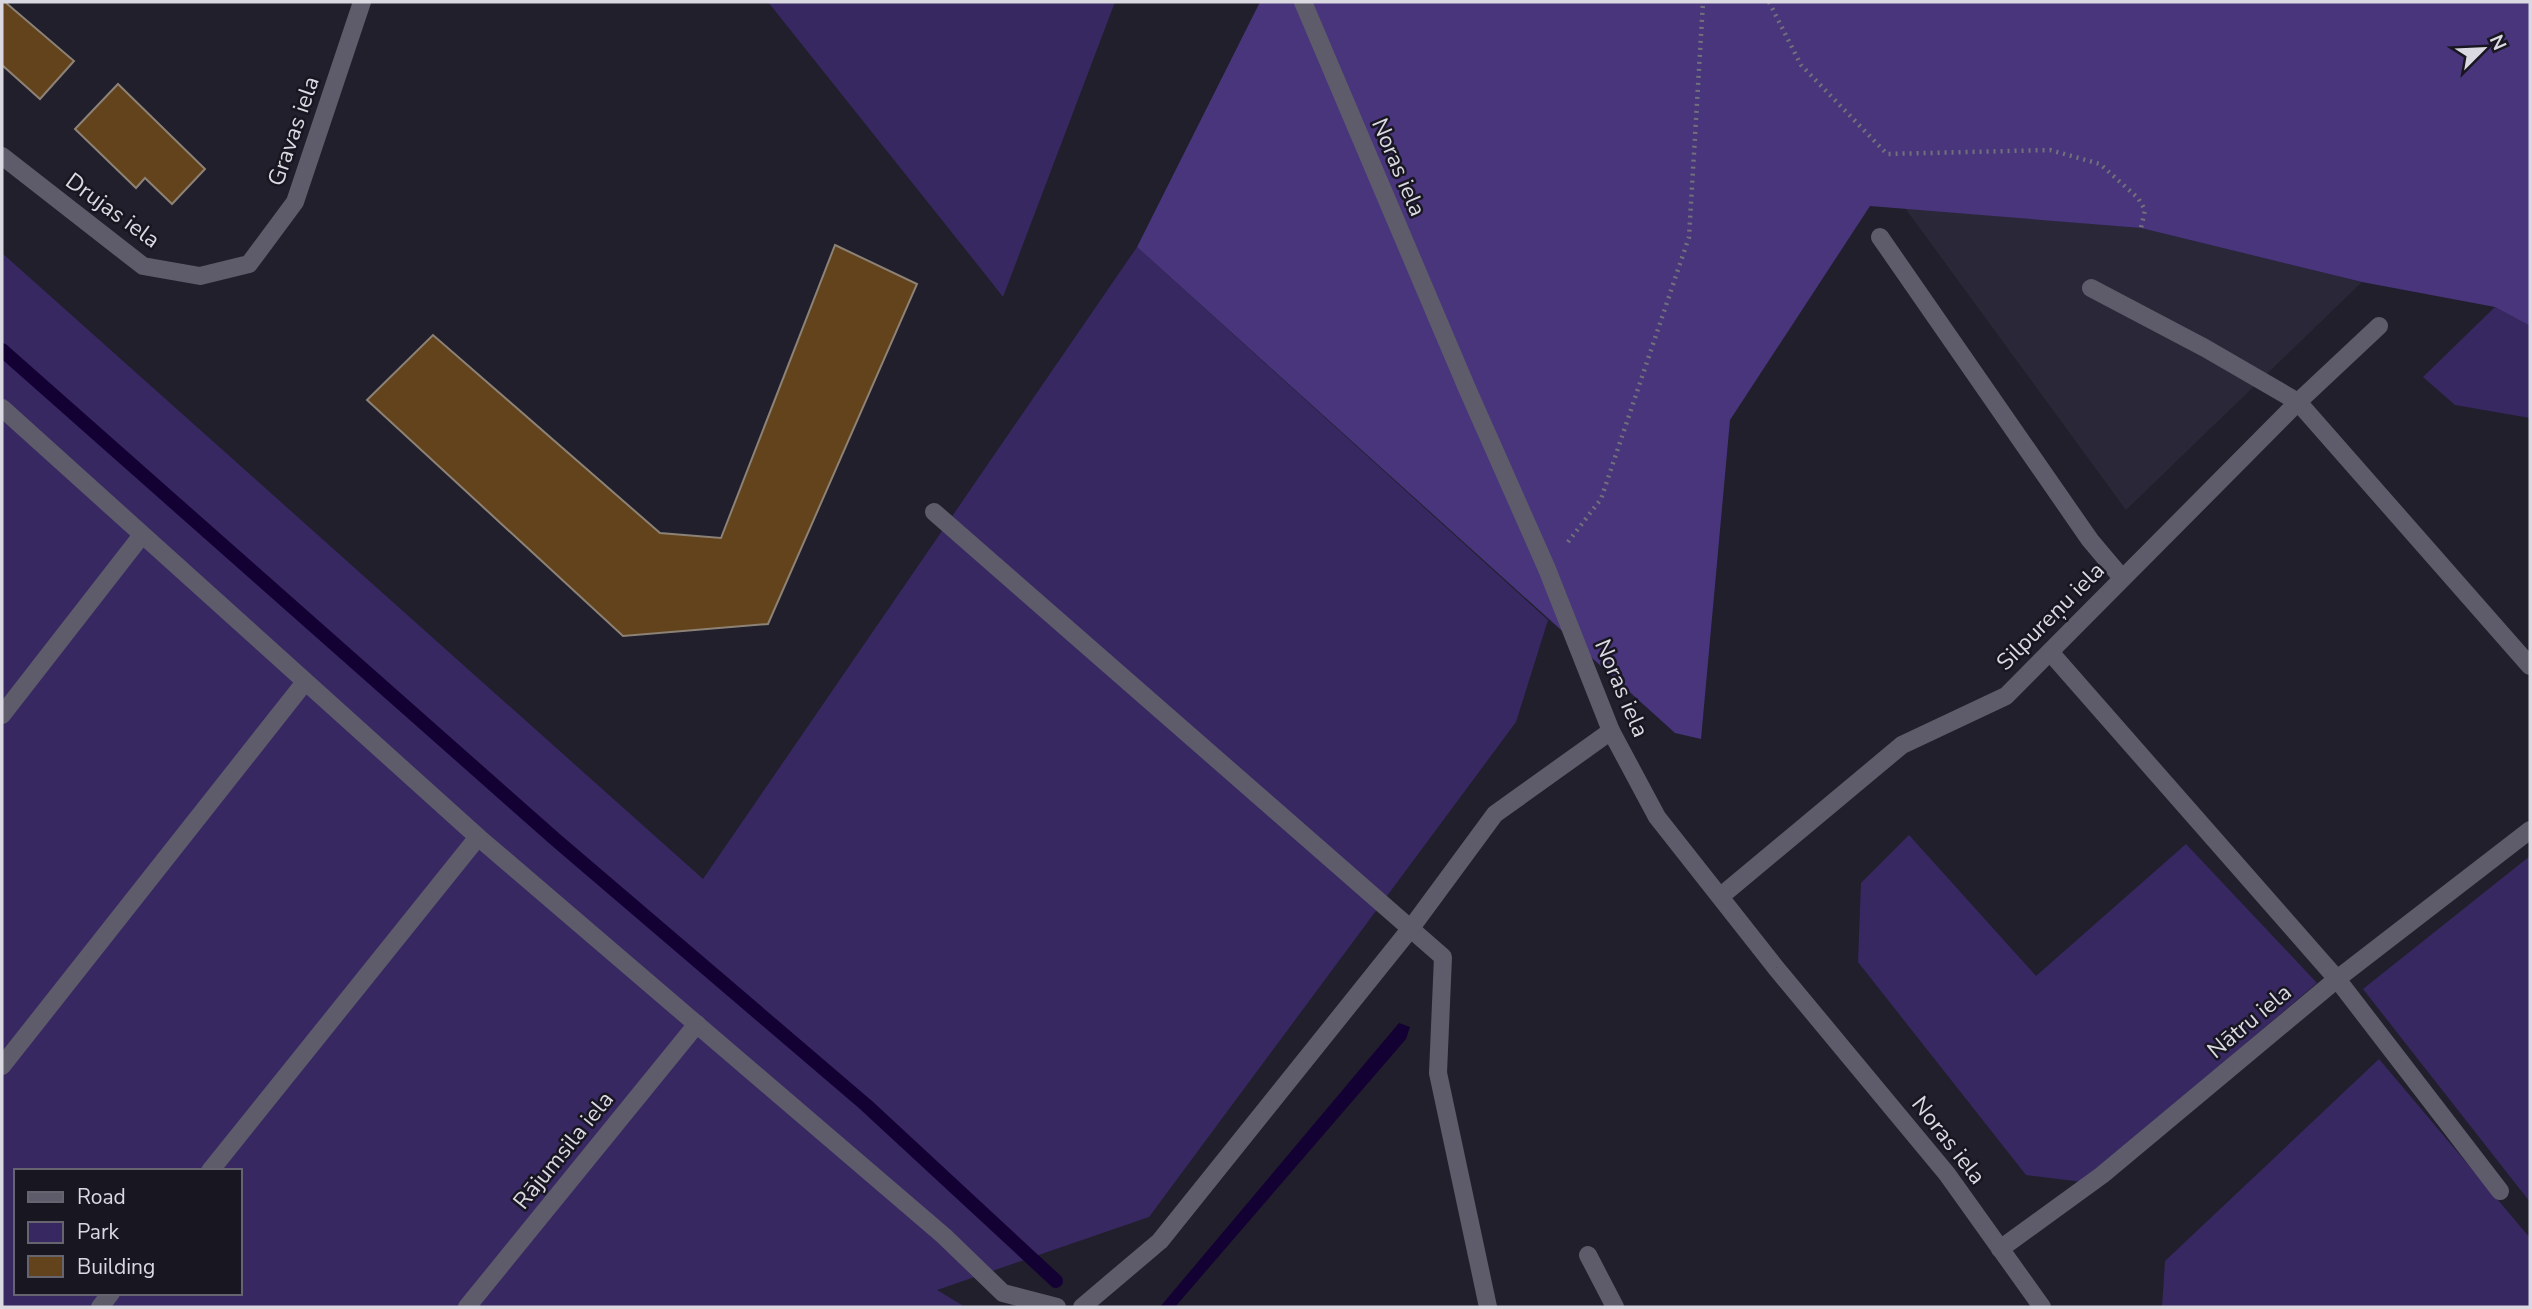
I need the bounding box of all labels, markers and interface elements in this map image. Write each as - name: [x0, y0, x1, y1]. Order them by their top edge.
- north arrow: [2448, 14, 2518, 84]
- text: N: [2483, 31, 2512, 54]
- street label: Gravas iela: [260, 72, 327, 190]
- street label: Noras iela: [1364, 113, 1433, 221]
- street label: Drujas iela: [59, 166, 166, 255]
- street label: Silpureņu iela: [1989, 555, 2111, 677]
- street label: Noras iela: [1587, 634, 1656, 742]
- street label: Nātru iela: [2201, 977, 2298, 1066]
- street label: Rājumsila iela: [506, 1085, 621, 1216]
- street label: Noras iela: [1904, 1090, 1993, 1191]
- legend: [14, 1169, 242, 1295]
- text: Road: [77, 1183, 126, 1211]
- text: Park: [77, 1218, 119, 1246]
- text: Building: [77, 1253, 155, 1281]

